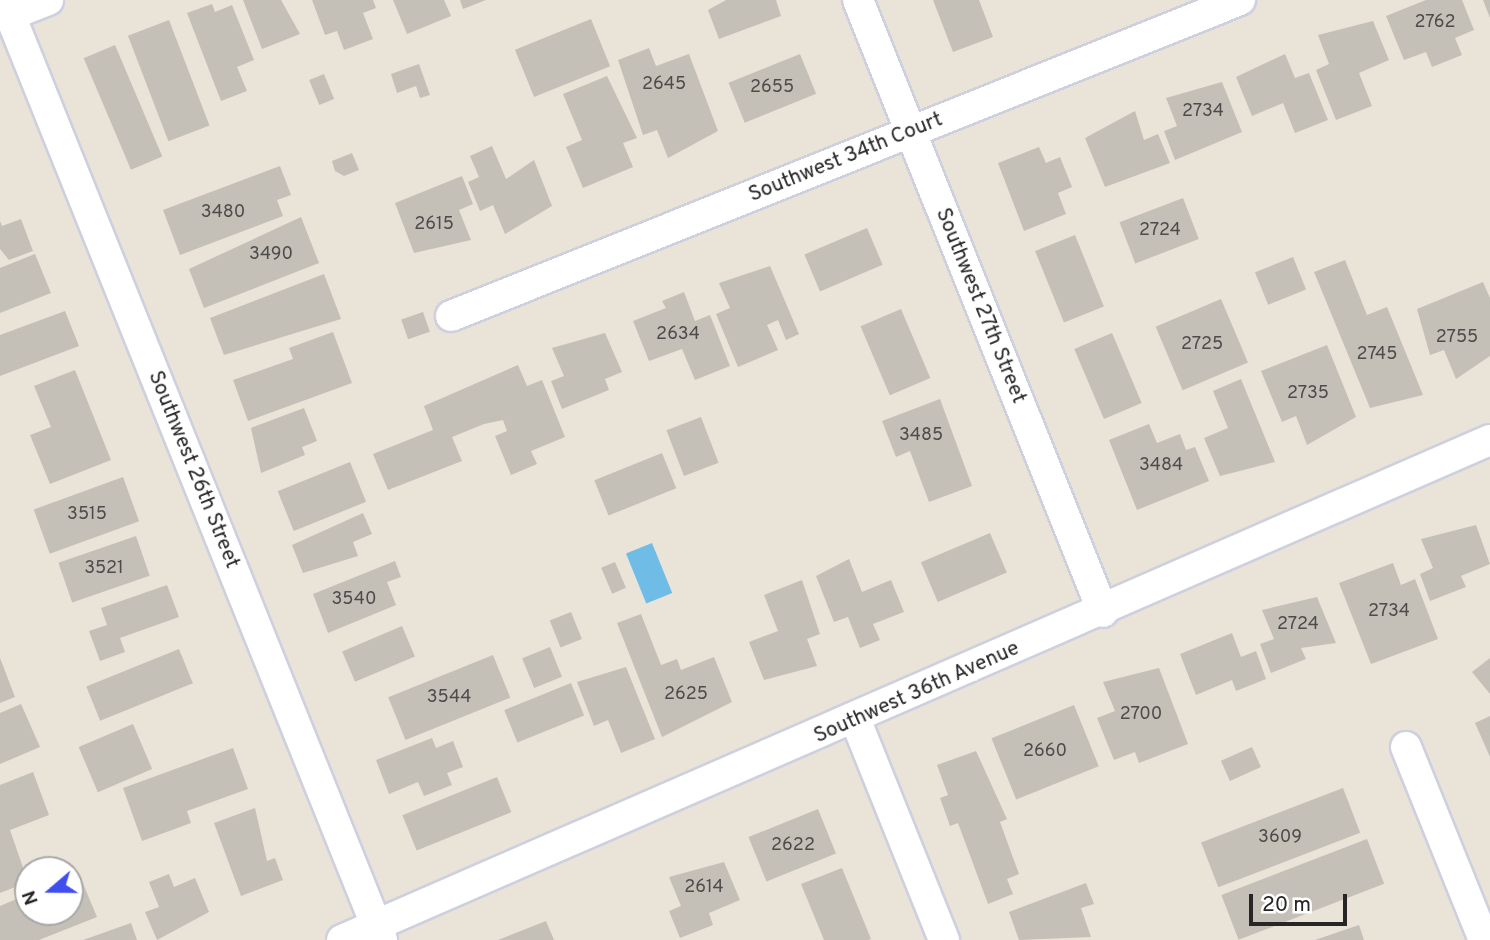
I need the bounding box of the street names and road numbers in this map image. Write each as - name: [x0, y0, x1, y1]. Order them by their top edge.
- street label: Southwest 34th Court: [745, 108, 947, 208]
- street label: Southwest 27th Street: [929, 205, 1031, 407]
- street label: Southwest 26th Street: [142, 368, 244, 572]
- street label: Southwest 36th Avenue: [810, 636, 1024, 750]

